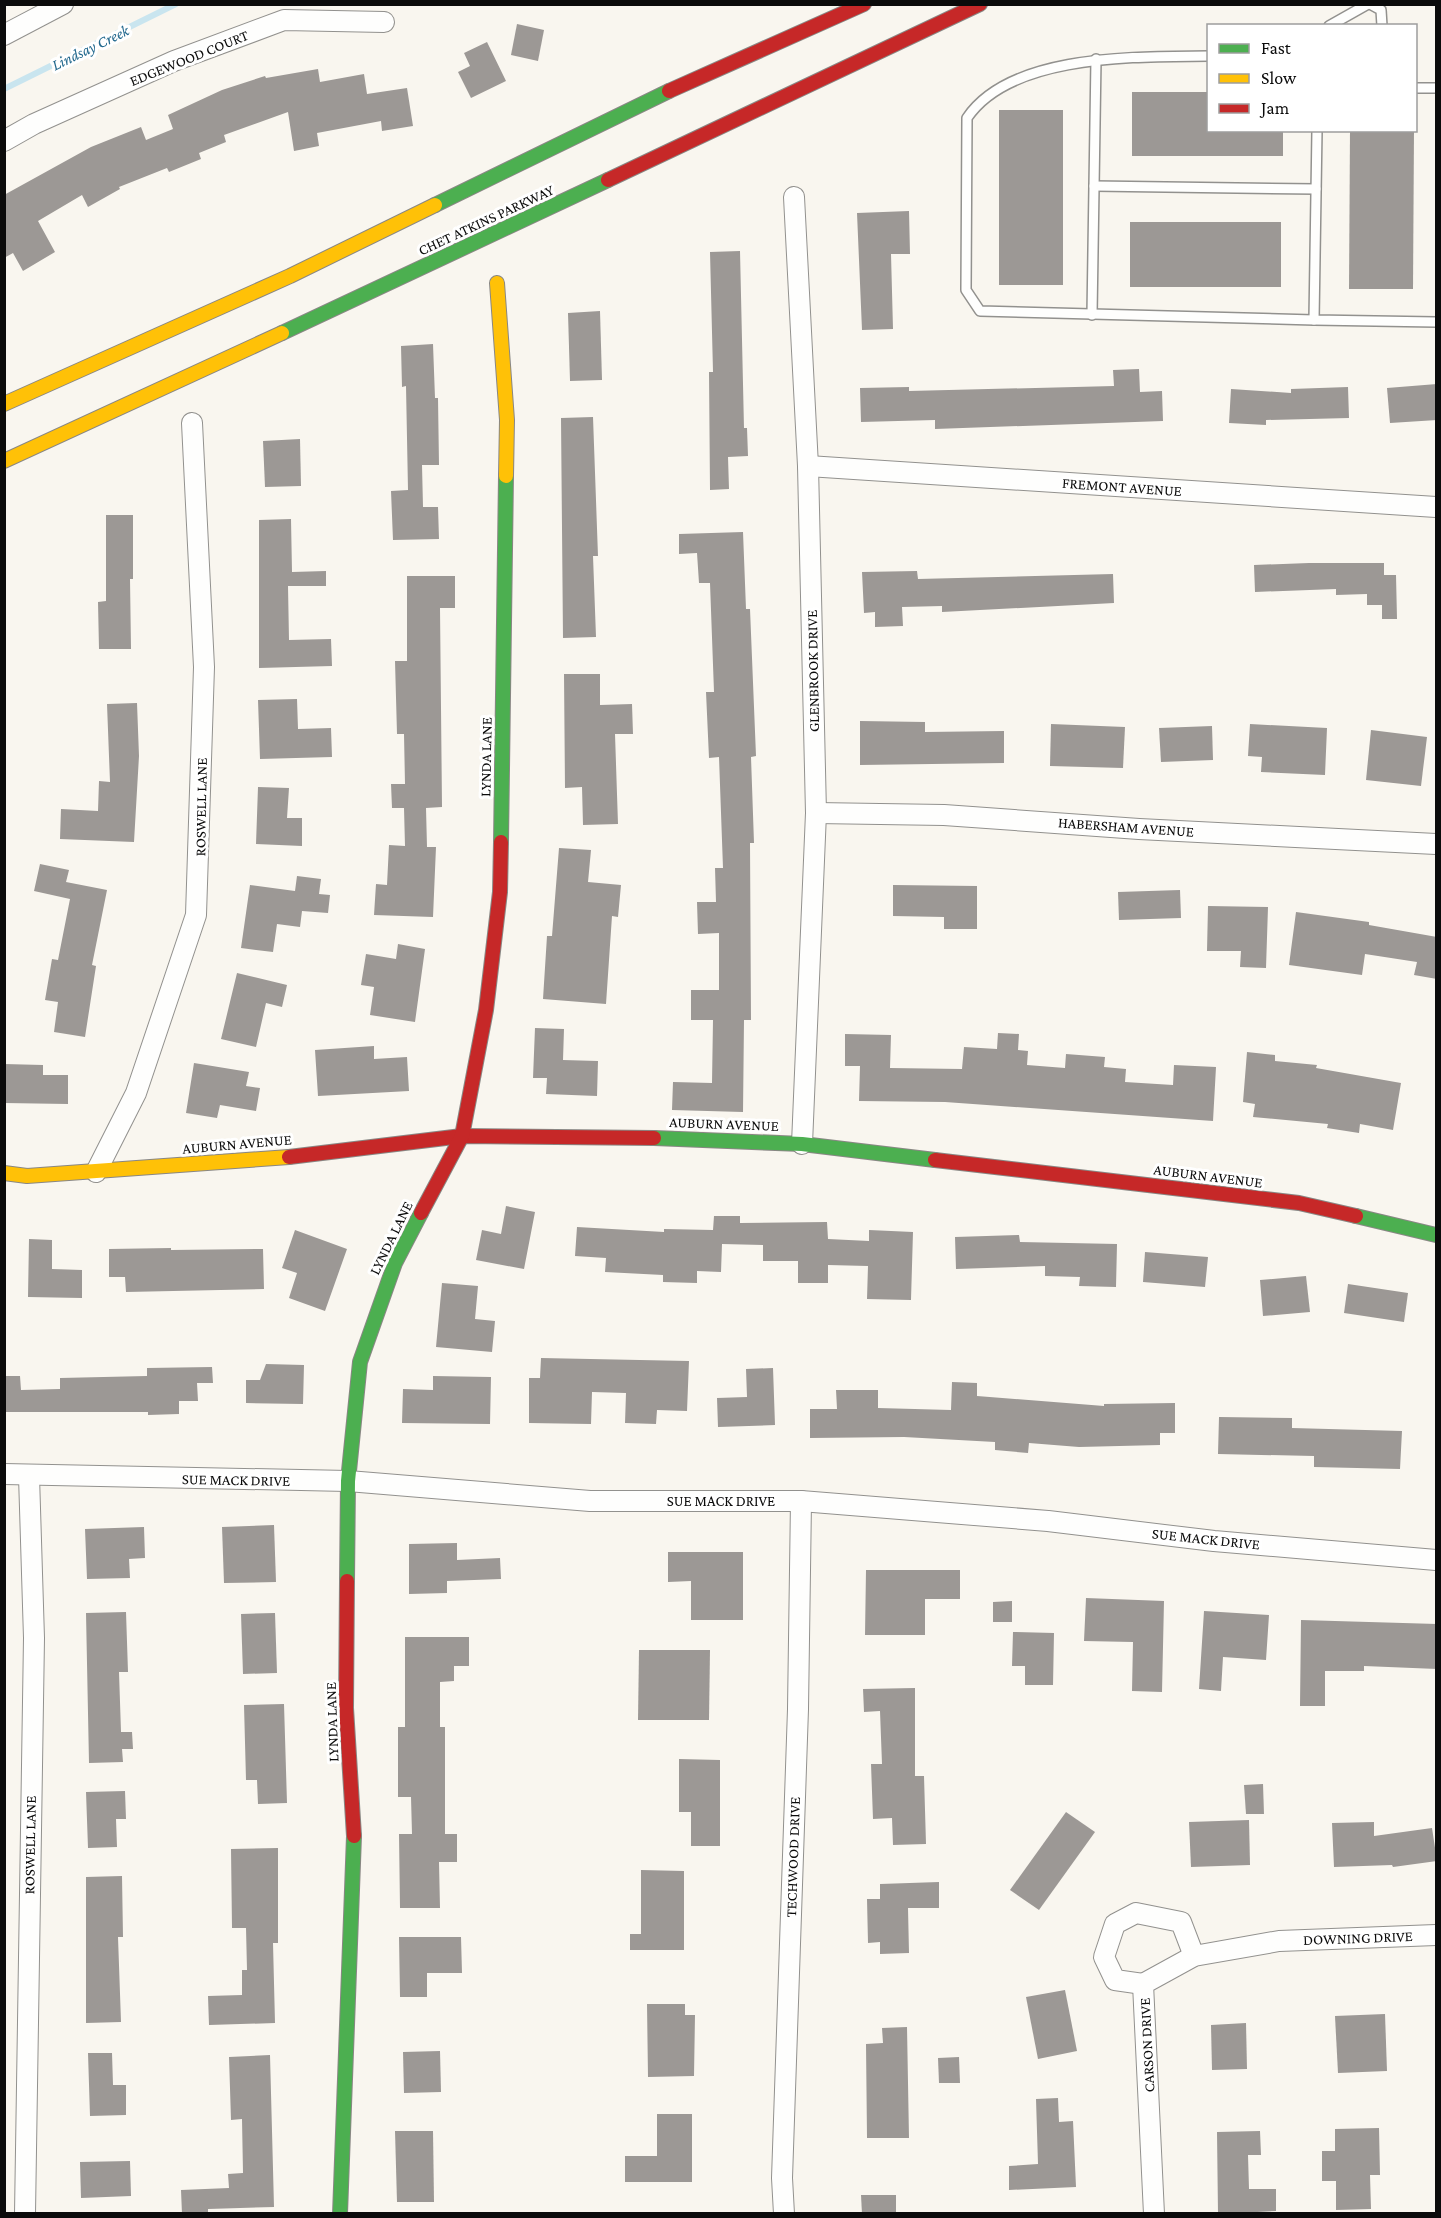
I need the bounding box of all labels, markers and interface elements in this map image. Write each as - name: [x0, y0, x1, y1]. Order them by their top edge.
- water label: Lindsay Creek: [49, 21, 133, 74]
- legend: [1207, 24, 1417, 132]
- street label: EDGEWOOD COURT: [127, 27, 251, 89]
- text: Fast: [1261, 38, 1292, 58]
- text: Slow: [1261, 68, 1297, 88]
- text: Jam: [1259, 98, 1290, 118]
- street label: CHET ATKINS PARKWAY: [416, 182, 556, 258]
- street label: FREMONT AVENUE: [1062, 475, 1182, 499]
- street label: GLENBROOK DRIVE: [804, 610, 822, 732]
- street label: LYNDA LANE: [477, 717, 495, 797]
- street label: ROSWELL LANE: [192, 757, 210, 857]
- street label: HABERSHAM AVENUE: [1057, 814, 1195, 840]
- street label: AUBURN AVENUE: [669, 1114, 779, 1134]
- street label: AUBURN AVENUE: [182, 1131, 292, 1157]
- street label: AUBURN AVENUE: [1153, 1161, 1263, 1191]
- street label: LYNDA LANE: [366, 1199, 416, 1277]
- street label: SUE MACK DRIVE: [182, 1471, 290, 1489]
- street label: SUE MACK DRIVE: [667, 1493, 775, 1509]
- street label: SUE MACK DRIVE: [1151, 1525, 1261, 1553]
- street label: LYNDA LANE: [323, 1682, 341, 1762]
- street label: ROSWELL LANE: [21, 1795, 39, 1895]
- street label: TECHWOOD DRIVE: [783, 1796, 803, 1918]
- street label: DOWNING DRIVE: [1303, 1928, 1413, 1948]
- street label: CARSON DRIVE: [1137, 1997, 1157, 2093]

